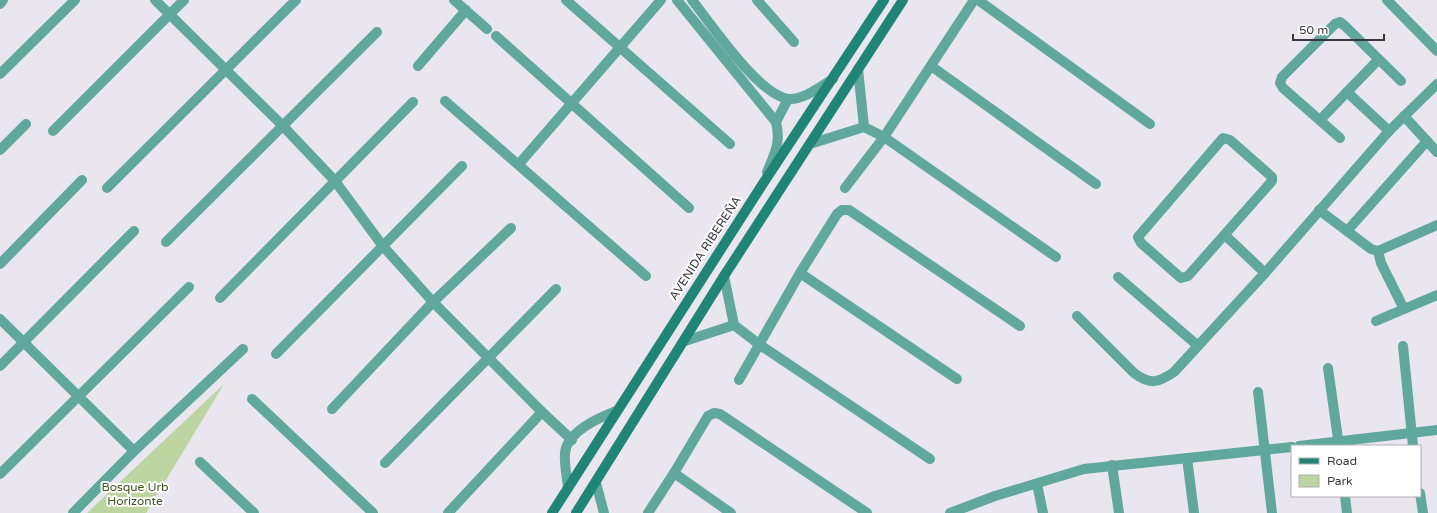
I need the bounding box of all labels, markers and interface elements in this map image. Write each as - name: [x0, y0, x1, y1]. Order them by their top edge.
- scale bar: [1293, 16, 1384, 42]
- text: 50 m: [1299, 23, 1328, 37]
- street label: AVENIDA RIBEREÑA: [666, 193, 744, 303]
- legend: [1291, 445, 1421, 497]
- text: Road: [1327, 454, 1357, 468]
- text: Park: [1327, 474, 1353, 488]
- park label: Bosque Urb Horizonte: [101, 480, 169, 508]

